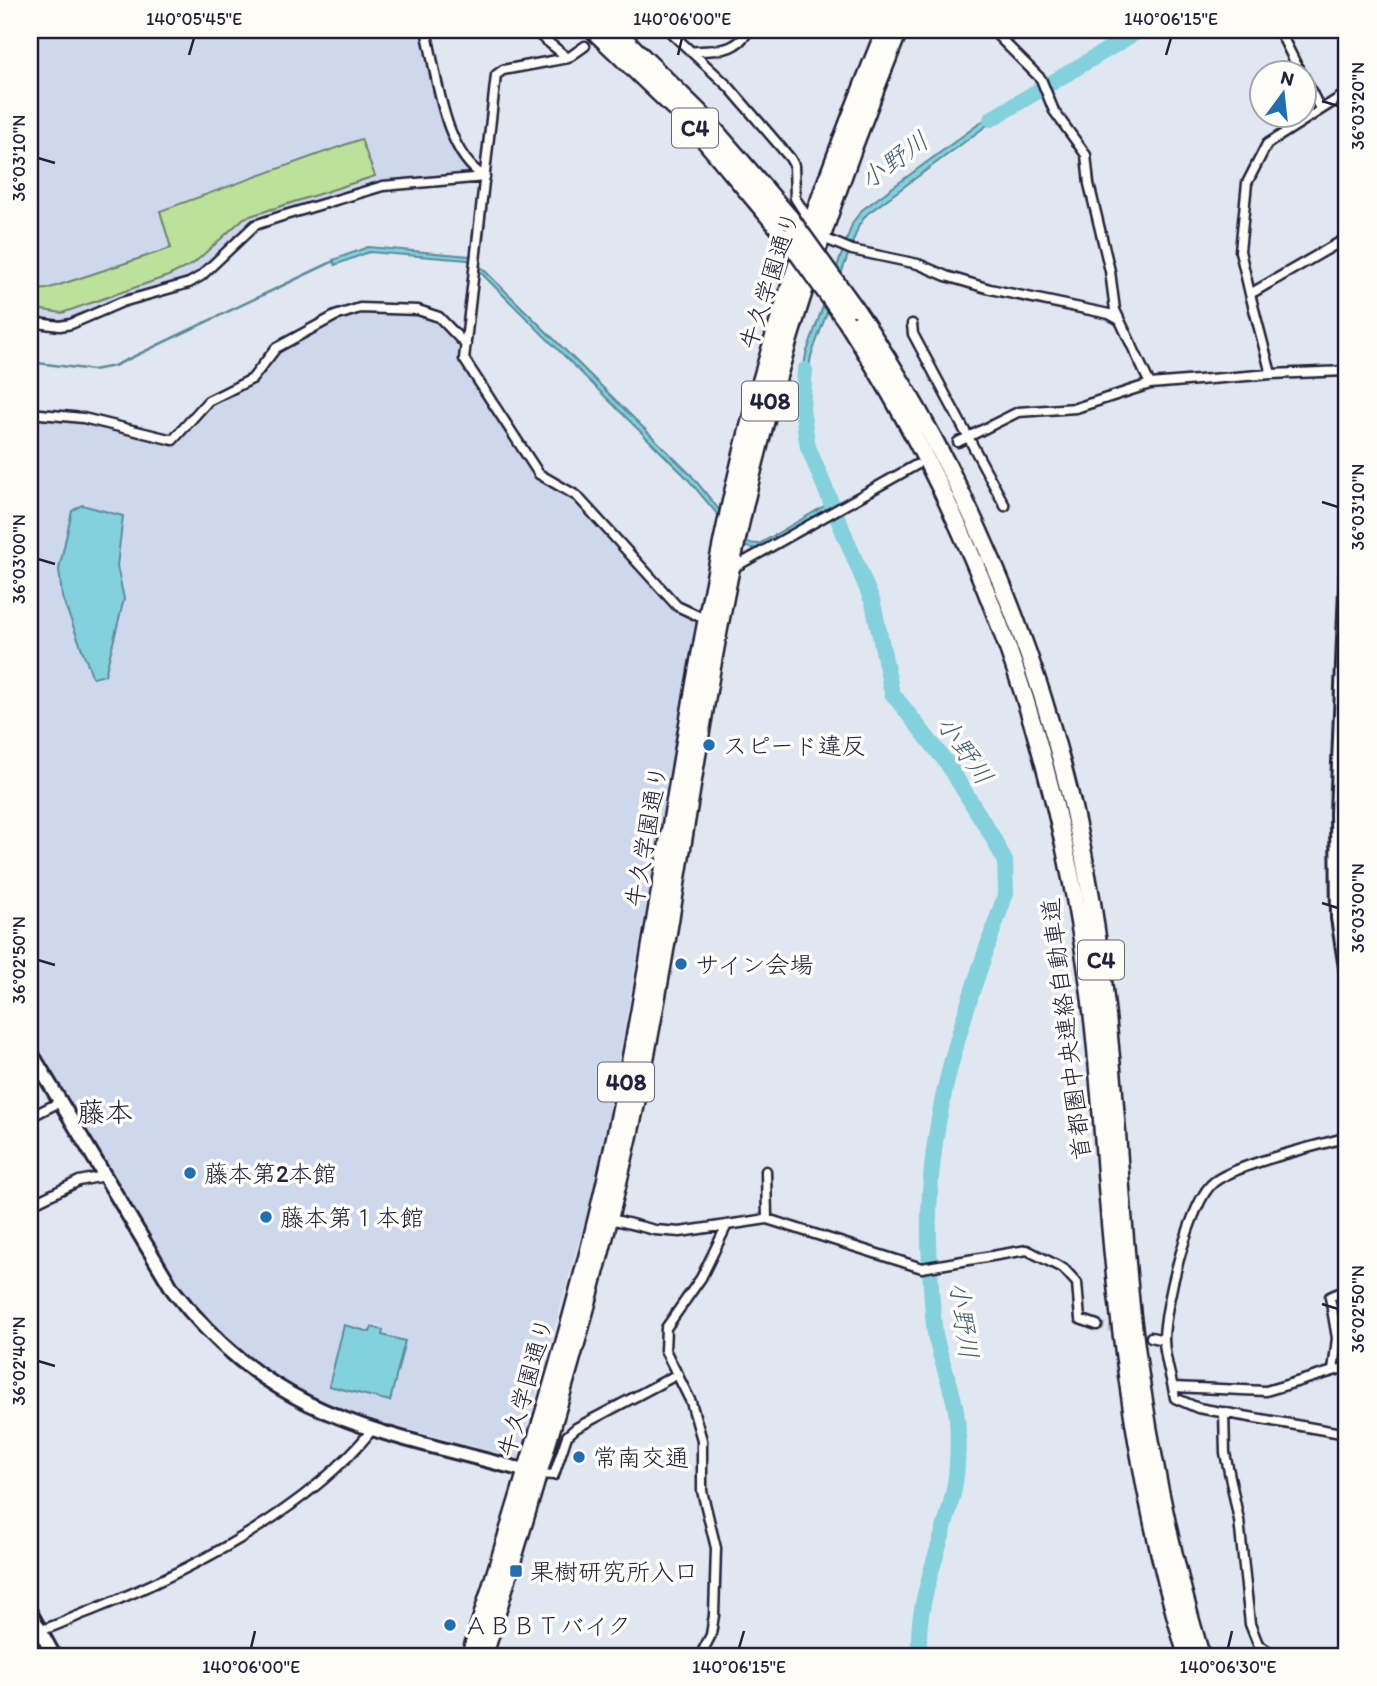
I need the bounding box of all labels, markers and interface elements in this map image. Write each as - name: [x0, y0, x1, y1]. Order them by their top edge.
- text: 140°05'45"E: [146, 8, 242, 30]
- text: 140°06'00"E: [633, 8, 731, 30]
- text: 140°06'15"E: [1124, 8, 1218, 30]
- north arrow: [1248, 60, 1318, 130]
- text: 36°03'20"N: [1347, 62, 1369, 150]
- text: N: [1278, 65, 1296, 91]
- road number: C4: [672, 108, 718, 148]
- text: 36°03'10"N: [8, 114, 30, 202]
- water label: 小野川: [853, 124, 935, 196]
- street label: 牛久学園通り: [733, 207, 805, 353]
- road number: 408: [742, 382, 798, 420]
- text: 36°03'10"N: [1347, 463, 1369, 551]
- text: 36°03'00"N: [8, 514, 30, 604]
- water label: 小野川: [930, 709, 1000, 791]
- place label: スピード違反: [723, 731, 866, 760]
- marker: スピード違反: [701, 737, 717, 753]
- street label: 牛久学園通り: [619, 763, 673, 909]
- text: 36°03'00"N: [1347, 863, 1369, 953]
- street label: 首都圏中央連絡自動車道: [1036, 896, 1096, 1162]
- text: 36°02'50"N: [8, 916, 30, 1004]
- road number: C4: [1078, 940, 1124, 979]
- place label: サイン会場: [695, 950, 814, 979]
- marker: サイン会場: [673, 956, 689, 972]
- road number: 408: [598, 1063, 654, 1102]
- district label: 藤本: [77, 1095, 133, 1129]
- place label: 藤本第2本館: [204, 1159, 337, 1188]
- marker: 藤本第2本館: [182, 1165, 198, 1181]
- place label: 藤本第１本館: [280, 1203, 424, 1232]
- marker: 藤本第１本館: [258, 1209, 274, 1225]
- text: 36°02'50"N: [1347, 1265, 1369, 1353]
- water label: 小野川: [943, 1279, 985, 1361]
- street label: 牛久学園通り: [491, 1314, 559, 1460]
- text: 36°02'40"N: [8, 1316, 30, 1406]
- place label: 常南交通: [593, 1443, 689, 1472]
- marker: 常南交通: [571, 1449, 587, 1465]
- place label: 果樹研究所入口: [530, 1557, 698, 1586]
- marker: 果樹研究所入口: [508, 1563, 524, 1579]
- place label: ＡＢＢＴバイク: [464, 1611, 631, 1640]
- marker: ＡＢＢＴバイク: [442, 1617, 458, 1633]
- text: 140°06'00"E: [202, 1656, 300, 1678]
- text: 140°06'15"E: [692, 1656, 786, 1678]
- text: 140°06'30"E: [1180, 1656, 1277, 1678]

